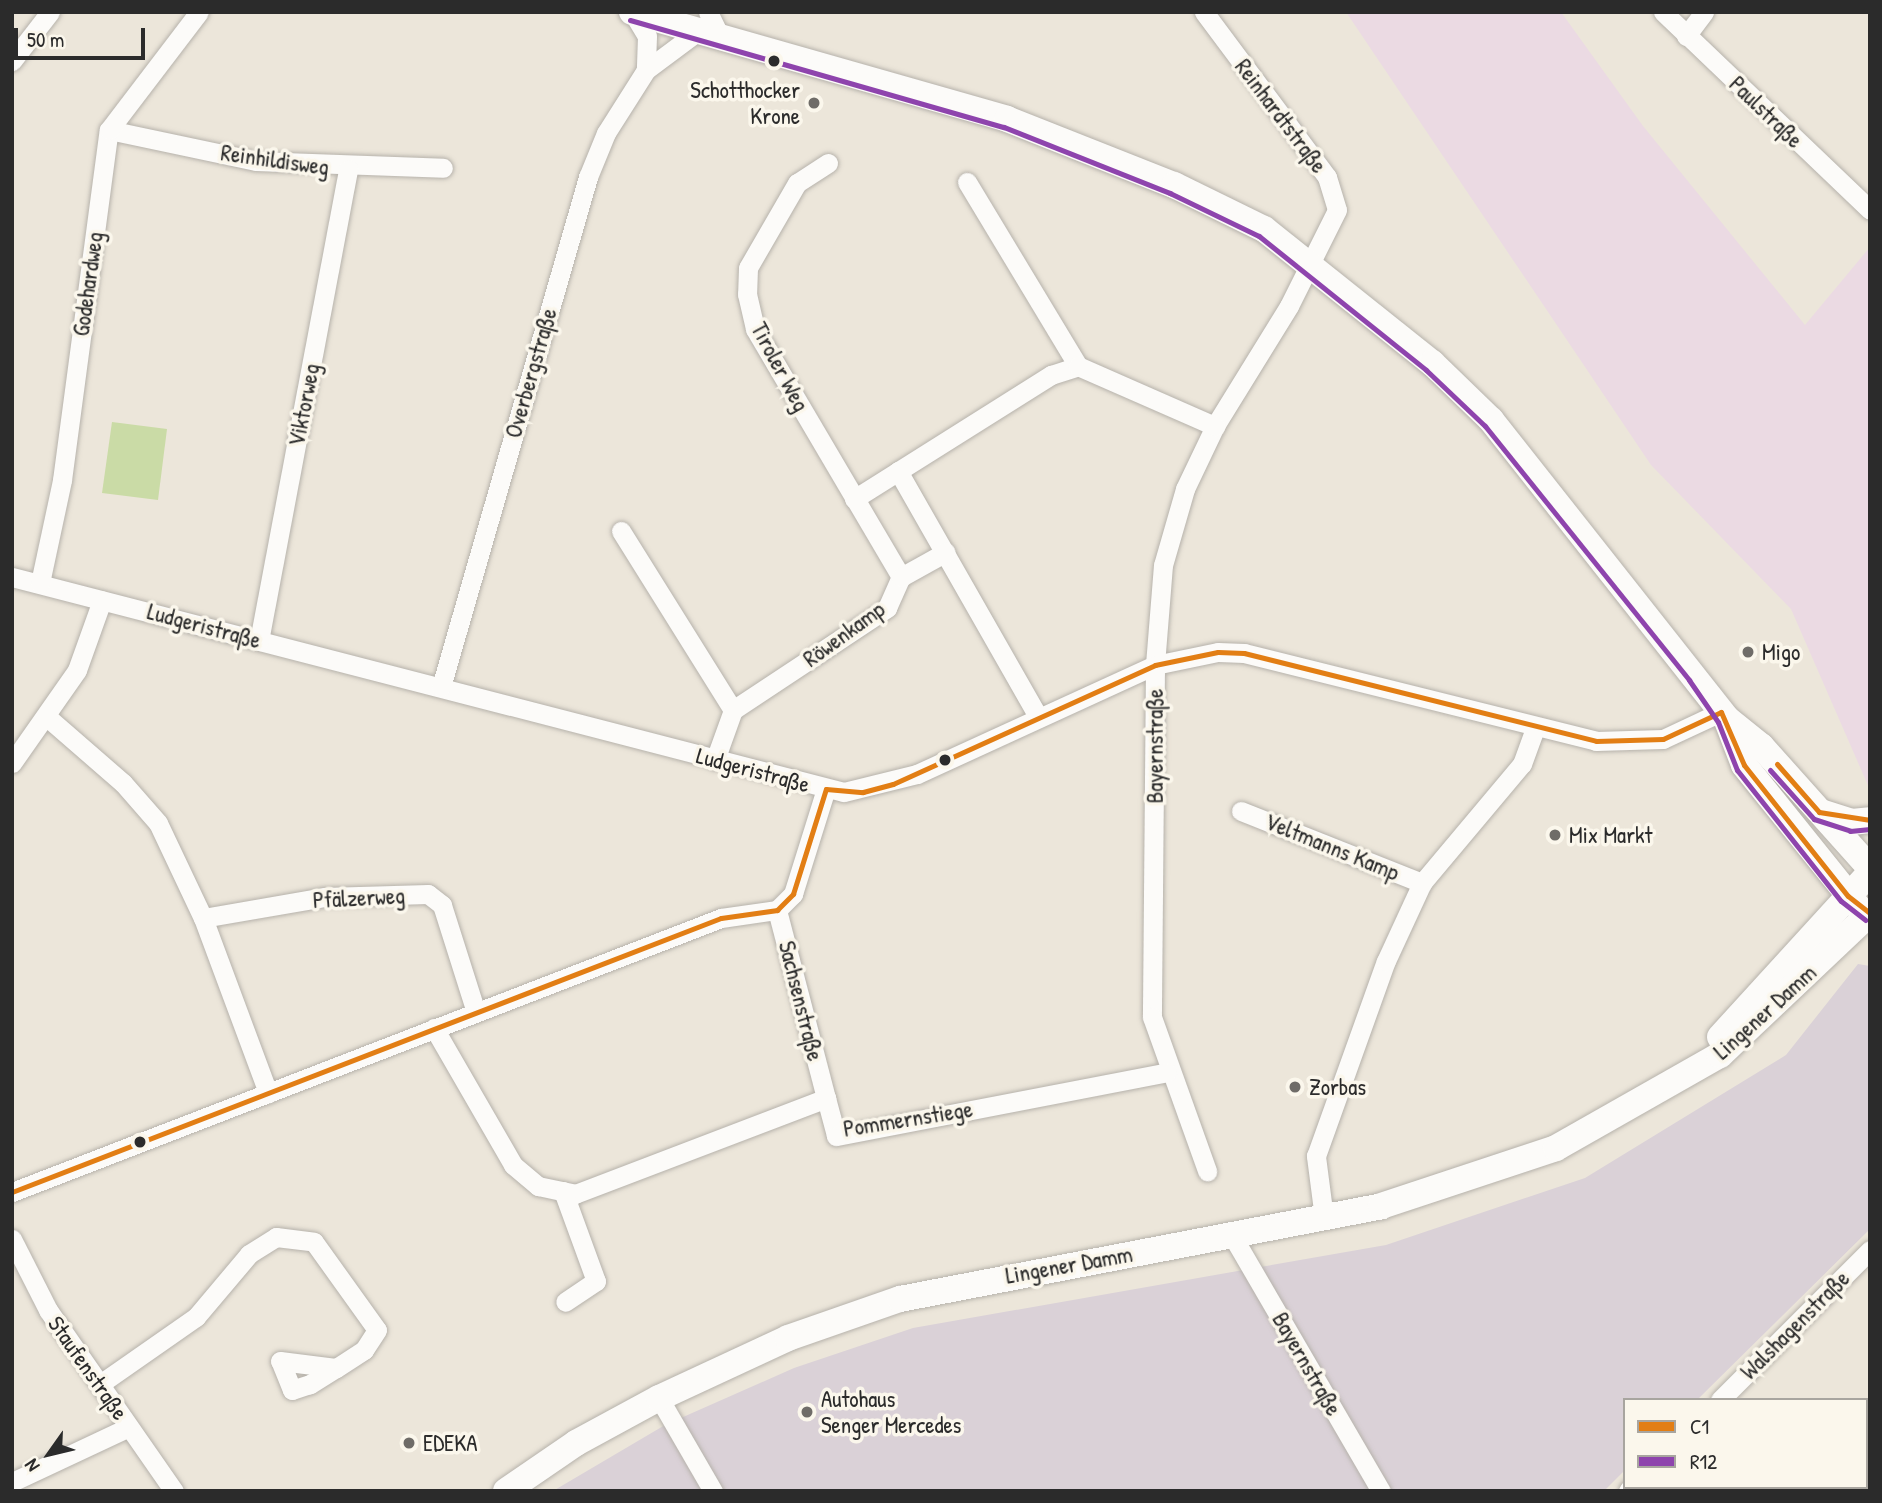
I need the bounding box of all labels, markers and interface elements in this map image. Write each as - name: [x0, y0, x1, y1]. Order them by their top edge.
- scale bar: [18, 14, 149, 58]
- text: 50 m: [27, 25, 64, 54]
- unlabelled marker: [767, 54, 781, 68]
- street label: Reinhardtstraße: [1229, 54, 1333, 178]
- street label: Paulstraße: [1724, 70, 1808, 154]
- place label: Schotthocker Krone: [690, 76, 800, 130]
- marker: Schotthocker Krone: [806, 95, 822, 111]
- street label: Reinhildisweg: [219, 139, 331, 181]
- street label: Godehardweg: [67, 230, 109, 338]
- street label: Overbergstraße: [499, 305, 563, 441]
- street label: Tiroler Weg: [745, 318, 815, 416]
- street label: Viktorweg: [282, 361, 326, 449]
- street label: Röwenkamp: [798, 595, 890, 673]
- street label: Ludgeristraße: [144, 598, 264, 654]
- place label: Migo: [1762, 638, 1800, 666]
- marker: Migo: [1740, 644, 1756, 660]
- street label: Bayernstraße: [1141, 689, 1169, 803]
- street label: Ludgeristraße: [693, 742, 813, 798]
- unlabelled marker: [938, 753, 952, 767]
- street label: Veltmanns Kamp: [1261, 808, 1403, 886]
- place label: Mix Markt: [1569, 821, 1652, 849]
- marker: Mix Markt: [1547, 827, 1563, 843]
- street label: Pfälzerweg: [312, 882, 406, 914]
- street label: Sachsenstraße: [773, 938, 829, 1064]
- street label: Lingener Damm: [1708, 959, 1822, 1065]
- place label: Zorbas: [1309, 1073, 1366, 1101]
- marker: Zorbas: [1287, 1079, 1303, 1095]
- street label: Pommernstiege: [841, 1095, 975, 1143]
- unlabelled marker: [133, 1135, 147, 1149]
- street label: Lingener Damm: [1003, 1240, 1135, 1290]
- street label: Walshagenstraße: [1735, 1265, 1855, 1385]
- street label: Bayernstraße: [1266, 1307, 1348, 1421]
- street label: Staufenstraße: [42, 1311, 134, 1425]
- place label: Autohaus Senger Mercedes: [821, 1385, 961, 1439]
- legend: [1623, 1398, 1868, 1489]
- marker: Autohaus Senger Mercedes: [799, 1404, 815, 1420]
- text: C1: [1690, 1412, 1709, 1441]
- north arrow: [14, 1419, 84, 1489]
- place label: EDEKA: [423, 1429, 478, 1457]
- marker: EDEKA: [401, 1435, 417, 1451]
- text: R12: [1690, 1447, 1717, 1476]
- text: N: [18, 1454, 45, 1477]

